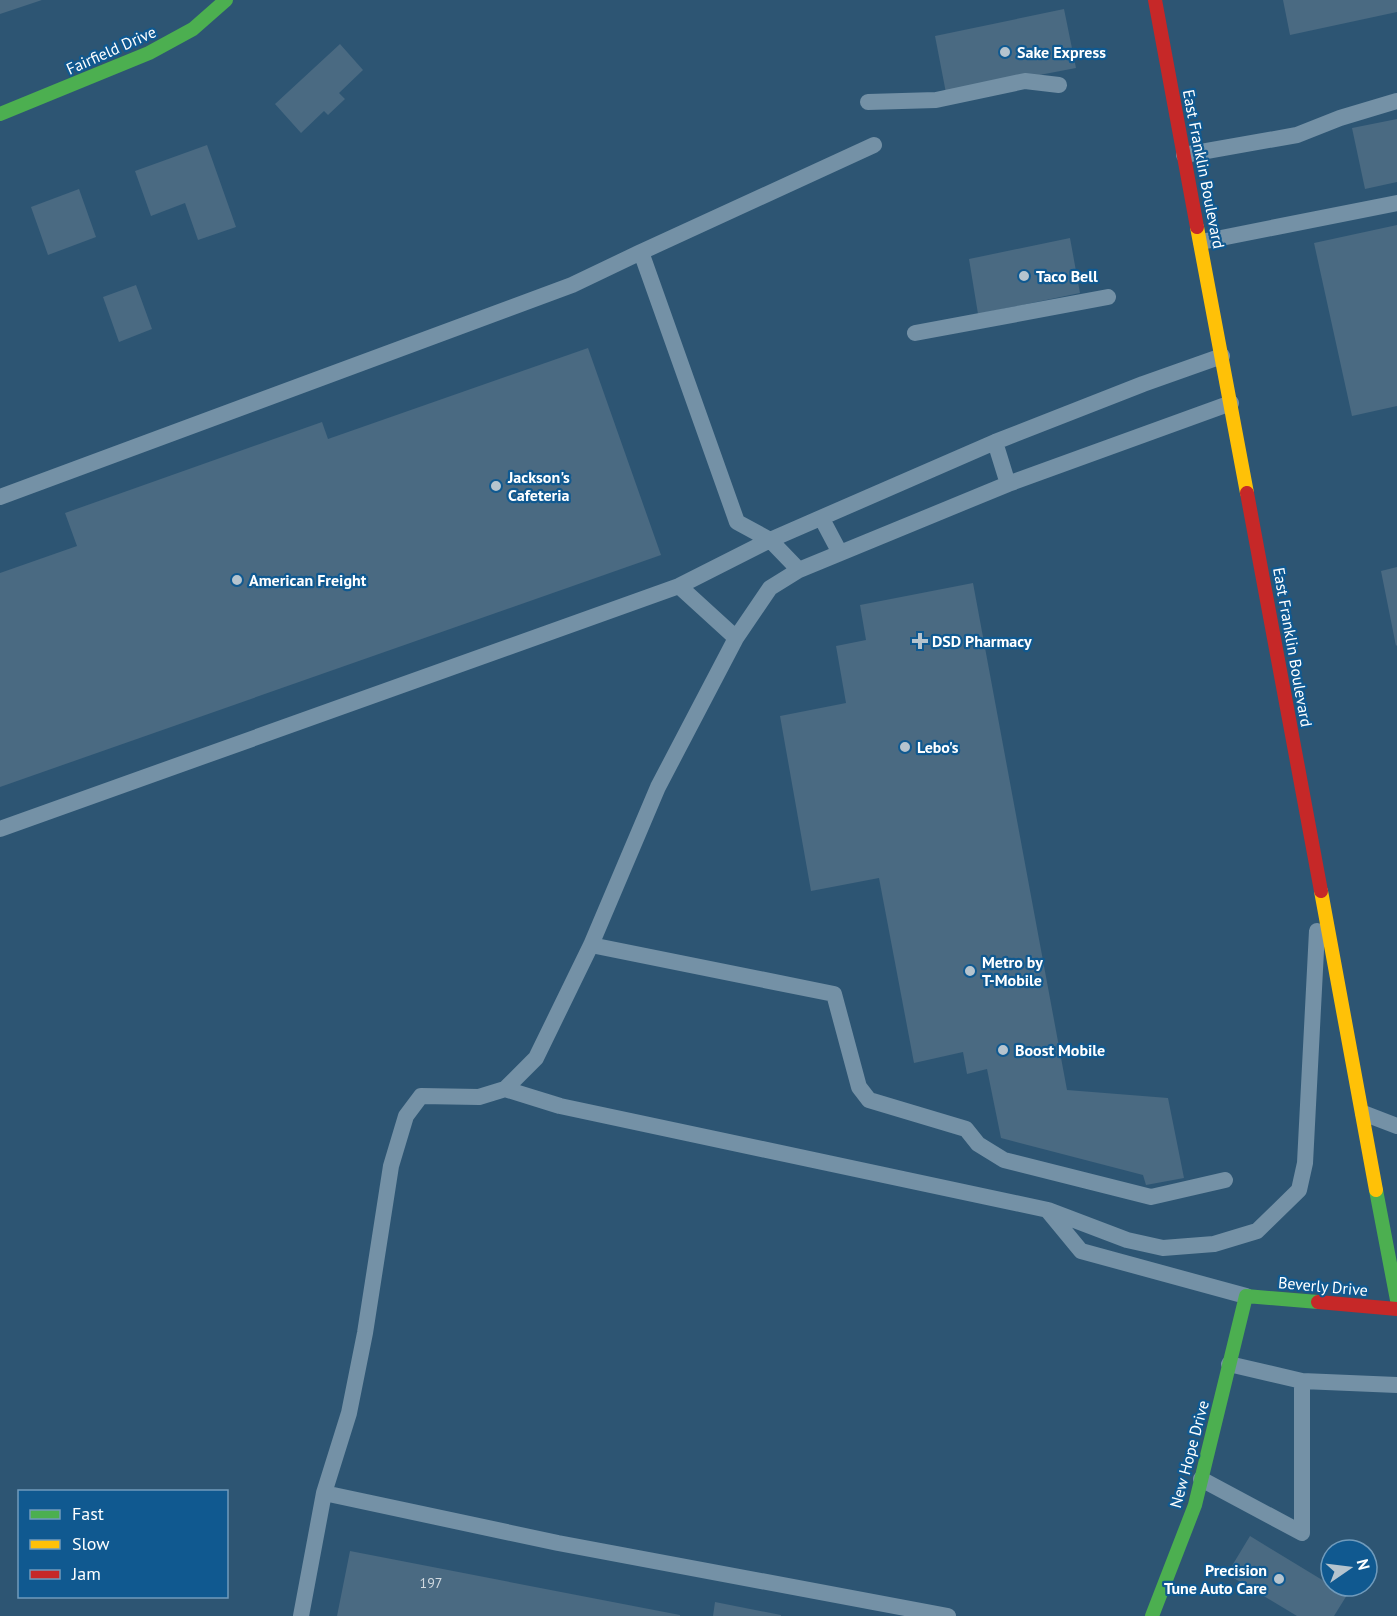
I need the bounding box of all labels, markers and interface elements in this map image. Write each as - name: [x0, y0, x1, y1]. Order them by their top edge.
- street label: Fairfield Drive: [63, 21, 159, 79]
- place label: Sake Express: [1017, 42, 1106, 62]
- marker: Sake Express: [998, 45, 1012, 59]
- street label: East Franklin Boulevard: [1179, 88, 1229, 250]
- place label: Taco Bell: [1036, 266, 1098, 286]
- marker: Taco Bell: [1017, 269, 1031, 283]
- place label: Jackson's Cafeteria: [507, 467, 570, 505]
- marker: Jackson's Cafeteria: [489, 479, 503, 493]
- street label: East Franklin Boulevard: [1269, 566, 1317, 728]
- place label: American Freight: [249, 570, 367, 590]
- marker: American Freight: [230, 573, 244, 587]
- place label: DSD Pharmacy: [932, 631, 1032, 651]
- marker: DSD Pharmacy: [913, 634, 927, 648]
- place label: Lebo's: [917, 737, 959, 757]
- marker: Lebo's: [898, 740, 912, 754]
- place label: Metro by T-Mobile: [982, 952, 1043, 990]
- marker: Metro by T-Mobile: [963, 964, 977, 978]
- place label: Boost Mobile: [1015, 1040, 1105, 1060]
- marker: Boost Mobile: [996, 1043, 1010, 1057]
- street label: Beverly Drive: [1277, 1272, 1369, 1300]
- street label: New Hope Drive: [1165, 1398, 1213, 1510]
- legend: [18, 1490, 228, 1598]
- text: Fast: [72, 1502, 104, 1525]
- text: Slow: [72, 1532, 110, 1555]
- north arrow: [1319, 1538, 1379, 1598]
- text: N: [1353, 1557, 1375, 1572]
- place label: Precision Tune Auto Care: [1164, 1560, 1267, 1598]
- text: Jam: [71, 1562, 101, 1585]
- marker: Precision Tune Auto Care: [1272, 1572, 1286, 1586]
- house number: 197: [420, 1574, 442, 1592]

